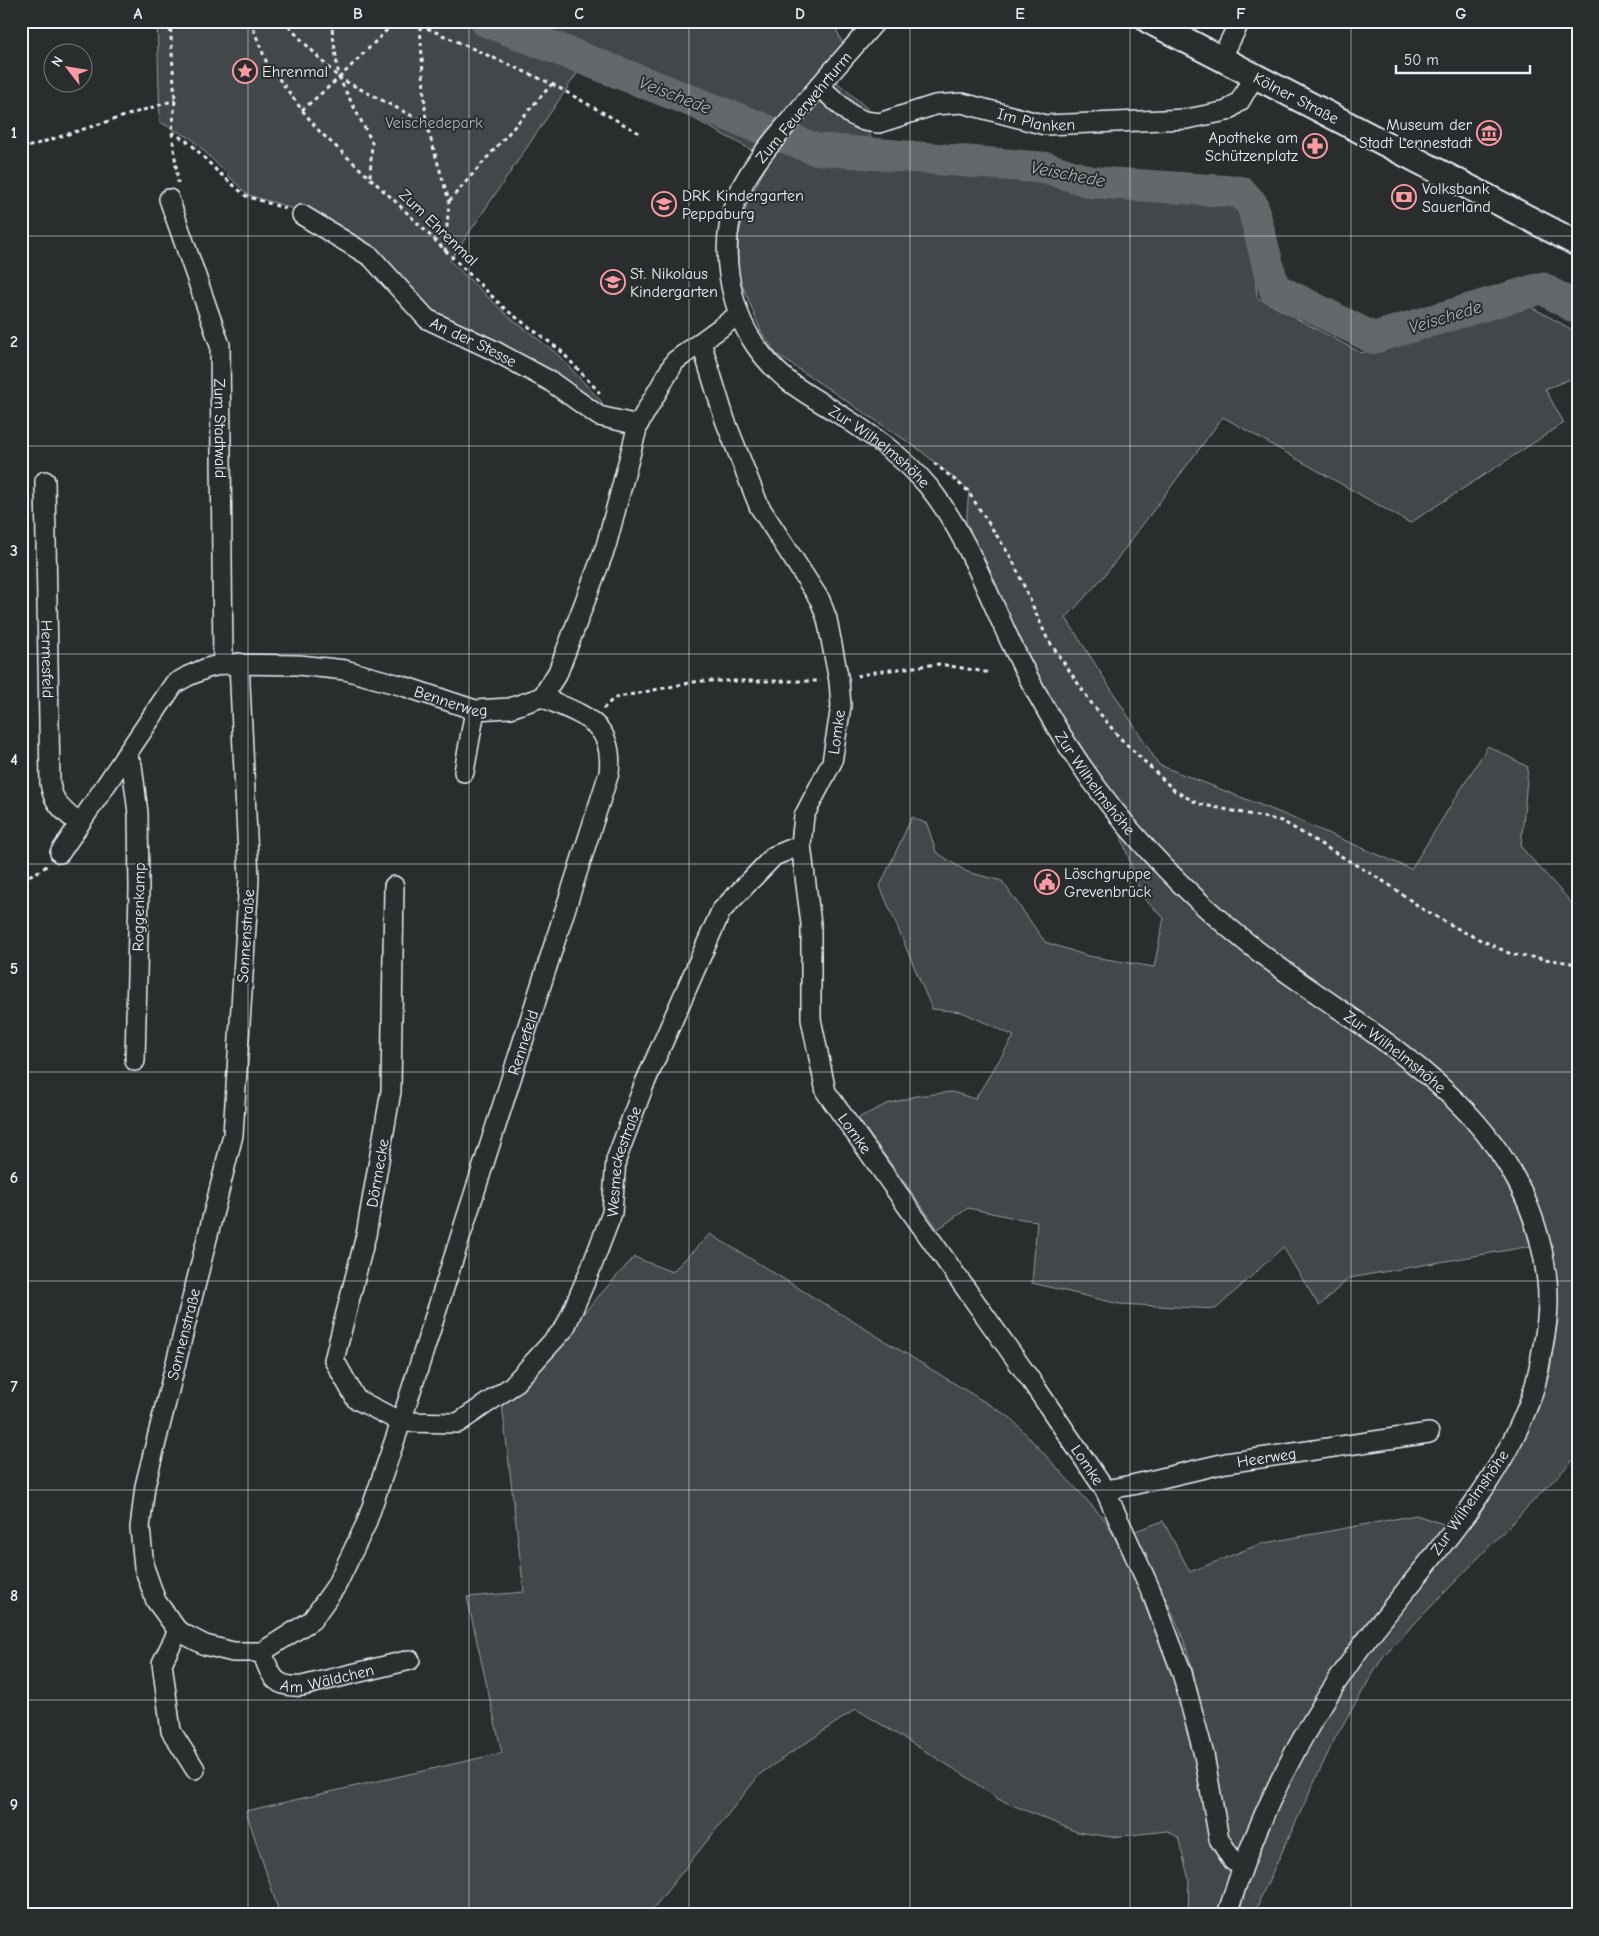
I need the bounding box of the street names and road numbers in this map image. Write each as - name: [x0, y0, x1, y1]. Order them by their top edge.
- street label: Zum Feuerwehrturm: [752, 48, 855, 167]
- street label: Kölner Straße: [1250, 69, 1342, 128]
- street label: Im Planken: [995, 105, 1075, 135]
- street label: Zum Ehrenmal: [395, 186, 481, 270]
- street label: An der Stesse: [427, 314, 519, 371]
- street label: Zum Stadtwald: [210, 378, 229, 478]
- street label: Zur Wilhelmshöhe: [825, 402, 933, 492]
- street label: Hermesfeld: [37, 620, 57, 698]
- street label: Bennerweg: [412, 682, 488, 720]
- street label: Lomke: [825, 709, 849, 756]
- street label: Zur Wilhelmshöhe: [1051, 728, 1139, 839]
- street label: Roggenkamp: [129, 862, 149, 952]
- street label: Sonnenstraße: [234, 889, 258, 983]
- street label: Zur Wilhelmshöhe: [1340, 1007, 1449, 1097]
- street label: Rennefeld: [505, 1008, 542, 1077]
- street label: Wesmeckestraße: [604, 1104, 645, 1218]
- street label: Lomke: [834, 1110, 875, 1157]
- street label: Dörmecke: [363, 1138, 393, 1209]
- street label: Sonnenstraße: [164, 1287, 204, 1382]
- street label: Lomke: [1067, 1442, 1107, 1489]
- street label: Heerweg: [1236, 1445, 1298, 1471]
- street label: Zur Wilhelmshöhe: [1427, 1447, 1513, 1558]
- street label: Am Wäldchen: [278, 1661, 376, 1696]

